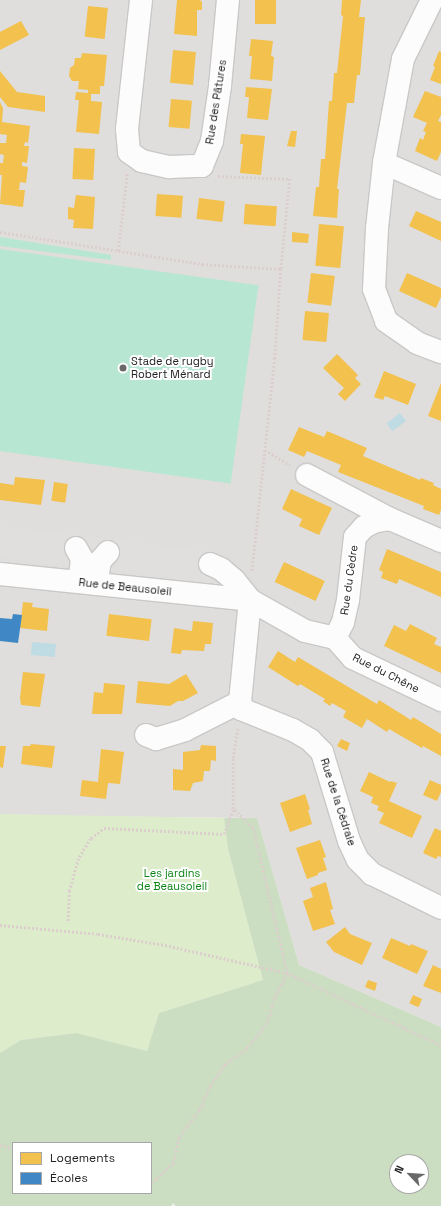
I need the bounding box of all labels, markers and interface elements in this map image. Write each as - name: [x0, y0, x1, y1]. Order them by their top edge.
- street label: Rue des Pâtures: [203, 59, 229, 145]
- place label: Stade de rugby Robert Ménard: [131, 355, 214, 381]
- marker: Stade de rugby Robert Ménard: [118, 363, 128, 373]
- street label: Rue du Cèdre: [338, 544, 360, 616]
- street label: Rue de Beausoleil: [78, 576, 172, 598]
- street label: Rue du Chêne: [350, 650, 422, 696]
- street label: Rue de la Cédraie: [318, 756, 358, 848]
- park label: Les jardins de Beausoleil: [137, 867, 207, 893]
- legend: [12, 1142, 152, 1194]
- text: Logements: [50, 1150, 115, 1166]
- north arrow: [389, 1154, 429, 1194]
- text: N: [391, 1163, 407, 1176]
- text: Écoles: [50, 1170, 88, 1186]

